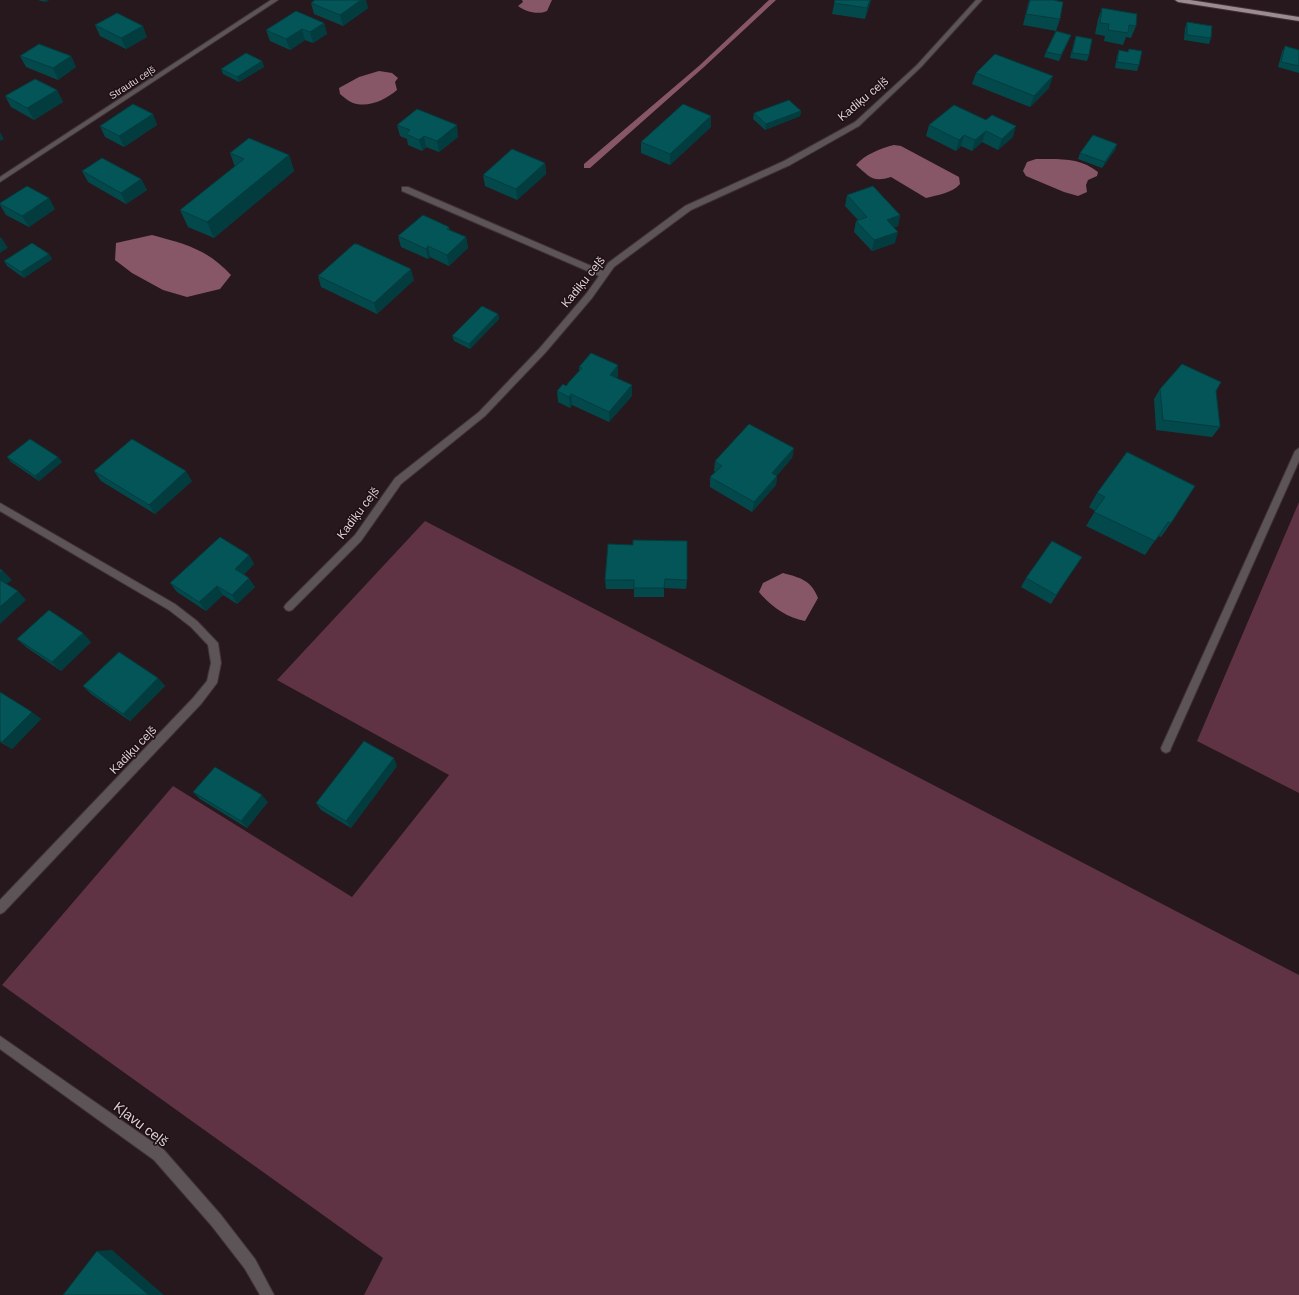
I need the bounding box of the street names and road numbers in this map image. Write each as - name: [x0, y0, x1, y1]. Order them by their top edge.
- street label: Strautu ceļš: [107, 63, 157, 101]
- street label: Kadiķu ceļš: [835, 74, 891, 124]
- street label: Kadiķu ceļš: [558, 254, 608, 310]
- street label: Kadiķu ceļš: [334, 484, 382, 542]
- street label: Kadiķu ceļš: [107, 723, 159, 777]
- street label: Kļavu ceļš: [111, 1098, 171, 1150]

